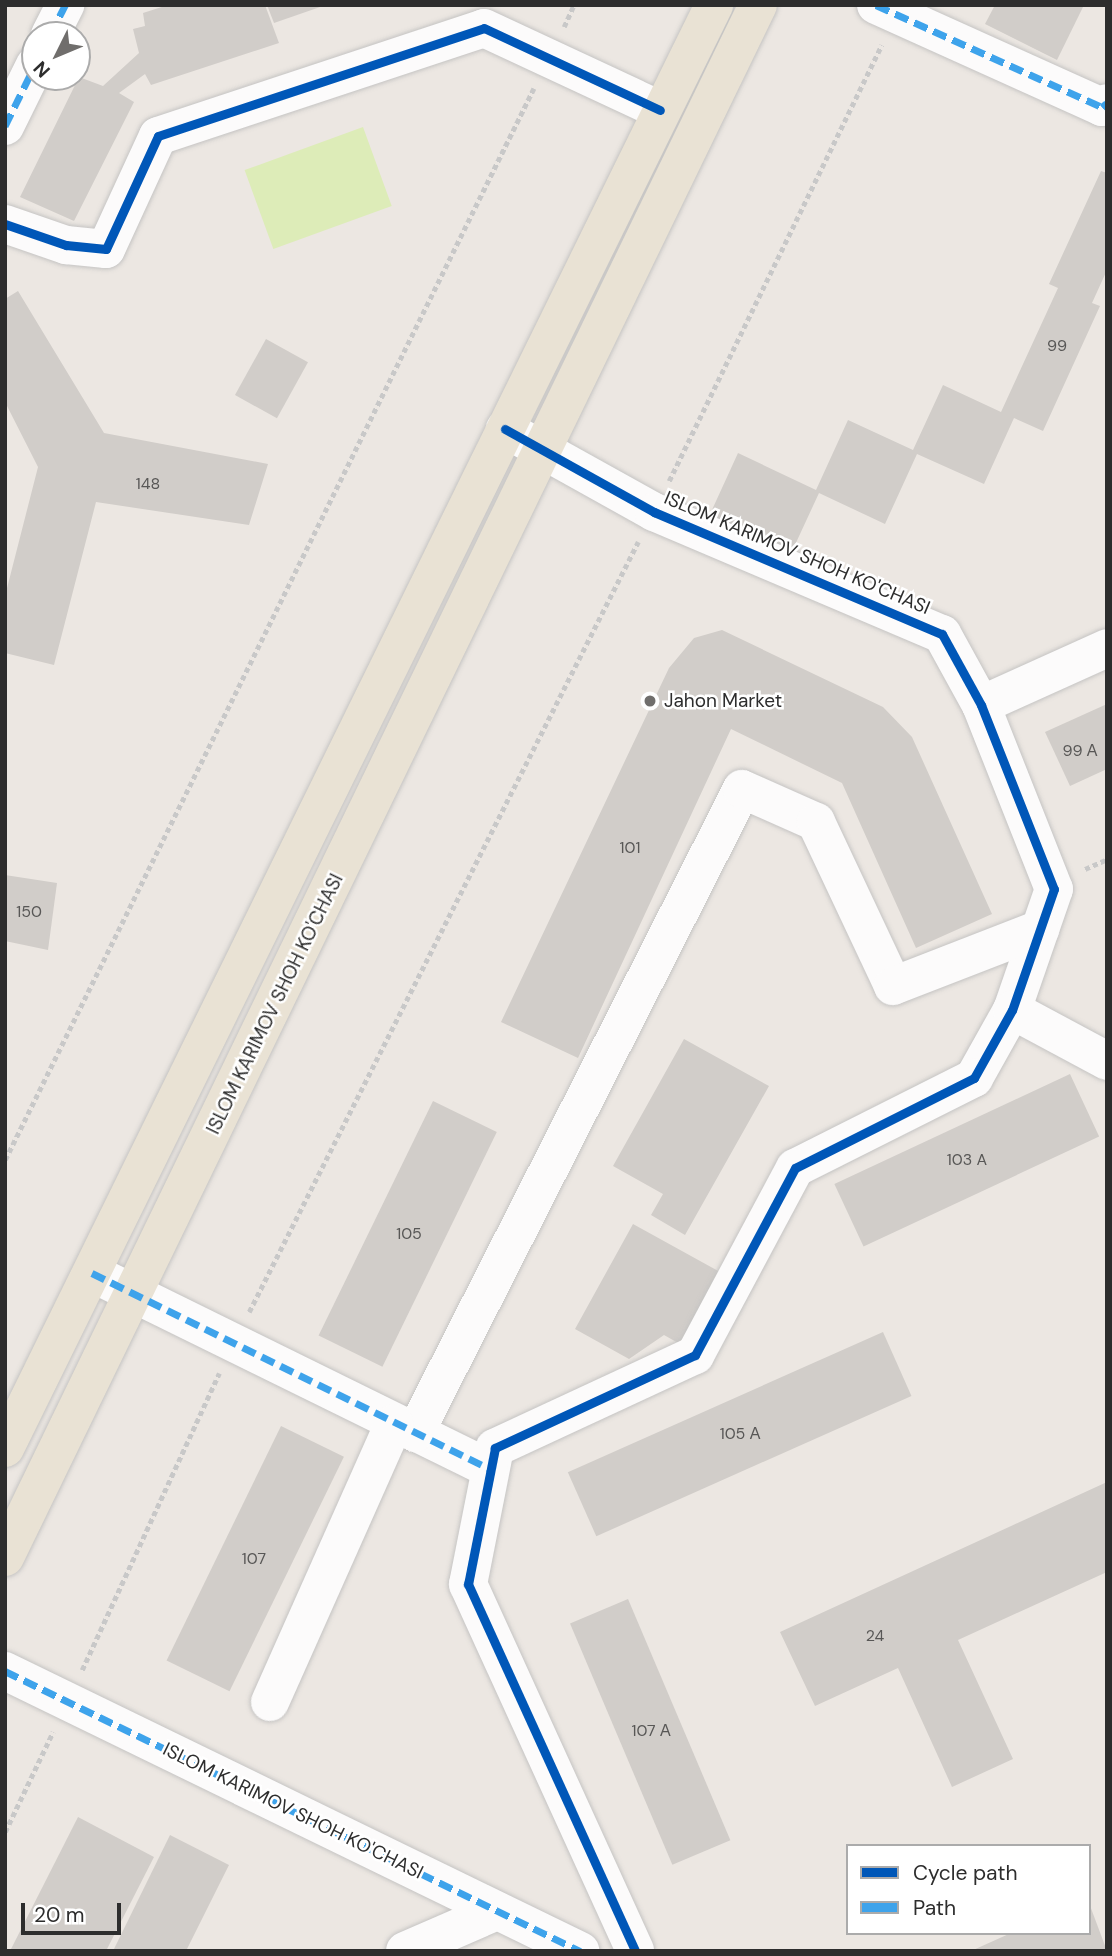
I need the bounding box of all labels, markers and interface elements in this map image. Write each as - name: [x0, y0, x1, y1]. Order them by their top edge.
- north arrow: [21, 21, 91, 91]
- text: N: [28, 56, 56, 83]
- house number: 99: [1047, 336, 1067, 356]
- house number: 148: [136, 474, 160, 494]
- street label: ISLOM KARIMOV SHOH KO'CHASI: [661, 486, 933, 620]
- place label: Jahon Market: [664, 690, 782, 712]
- marker: Jahon Market: [642, 693, 658, 709]
- house number: 99 А: [1062, 741, 1098, 761]
- house number: 101: [620, 838, 640, 858]
- street label: ISLOM KARIMOV SHOH KO'CHASI: [202, 870, 348, 1138]
- house number: 150: [16, 902, 42, 922]
- house number: 103 A: [947, 1150, 987, 1170]
- house number: 105: [396, 1224, 422, 1244]
- house number: 105 А: [720, 1424, 760, 1444]
- house number: 107: [242, 1549, 266, 1569]
- house number: 24: [866, 1626, 884, 1646]
- house number: 107 А: [631, 1721, 671, 1741]
- street label: ISLOM KARIMOV SHOH KO'CHASI: [159, 1738, 427, 1884]
- legend: [846, 1844, 1091, 1935]
- text: Cycle path: [913, 1859, 1018, 1887]
- scale bar: [24, 1890, 124, 1934]
- text: Path: [913, 1894, 956, 1922]
- text: 20 m: [34, 1901, 85, 1929]

